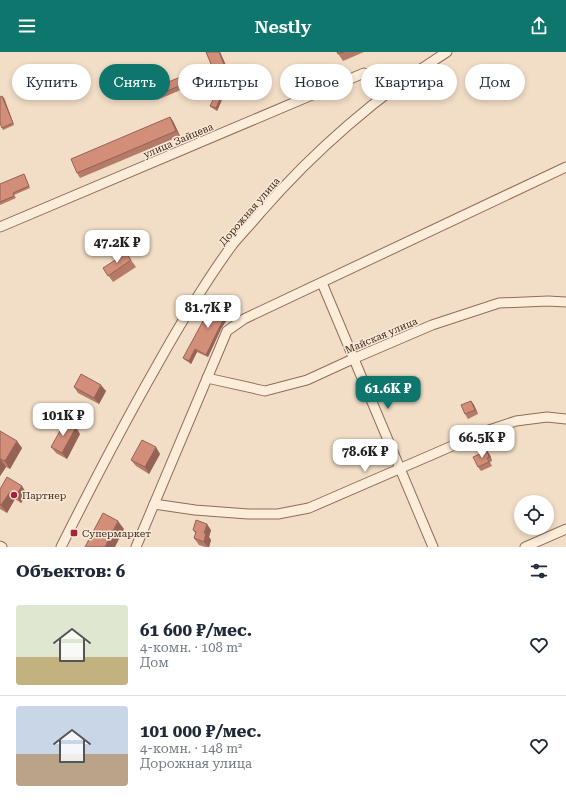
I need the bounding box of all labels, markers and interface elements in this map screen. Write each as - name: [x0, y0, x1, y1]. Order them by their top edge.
- icon: menu: [16, 15, 38, 37]
- icon: share: [528, 15, 550, 37]
- text: Nestly: [255, 16, 311, 37]
- chip: Купить: [12, 64, 91, 100]
- chip: Снять: [99, 64, 170, 100]
- chip: Фильтры: [178, 64, 272, 100]
- chip: Новое: [280, 64, 353, 100]
- chip: Квартира: [361, 64, 457, 100]
- chip: Дом: [465, 64, 525, 100]
- street label: улица Зайцева: [142, 121, 215, 160]
- street label: Дорожная улица: [217, 175, 282, 247]
- pin: 47.2K ₽: [80, 230, 154, 264]
- text: 47.2K ₽: [94, 235, 140, 250]
- pin: 81.7K ₽: [171, 295, 245, 329]
- text: 81.7K ₽: [185, 300, 231, 315]
- street label: Майская улица: [343, 315, 419, 356]
- pin: 61.6K ₽: [351, 376, 425, 410]
- text: 61.6K ₽: [365, 381, 411, 396]
- pin: 101K ₽: [30, 403, 96, 437]
- text: 101K ₽: [42, 408, 84, 423]
- pin: 66.5K ₽: [445, 425, 519, 459]
- text: 66.5K ₽: [459, 430, 505, 445]
- pin: 78.6K ₽: [328, 439, 402, 473]
- text: 78.6K ₽: [342, 444, 388, 459]
- marker: Партнер: [9, 490, 19, 500]
- place label: Партнер: [22, 490, 67, 501]
- map controls: [514, 495, 554, 535]
- button: locate: [514, 495, 554, 535]
- marker: Супермаркет: [69, 528, 79, 538]
- place label: Супермаркет: [82, 528, 151, 539]
- icon: filters: [528, 560, 550, 582]
- text: Объектов: 6: [16, 561, 125, 581]
- text: 61 600 ₽/мес.: [140, 620, 252, 640]
- icon: home: [48, 621, 96, 669]
- icon: heart: [528, 634, 550, 656]
- text: 4-комн. · 108 m²: [140, 640, 242, 655]
- text: Дом: [140, 655, 169, 670]
- text: 101 000 ₽/мес.: [140, 721, 262, 741]
- icon: home: [48, 722, 96, 770]
- icon: heart: [528, 735, 550, 757]
- text: 4-комн. · 148 m²: [140, 741, 242, 756]
- text: Дорожная улица: [140, 756, 252, 771]

